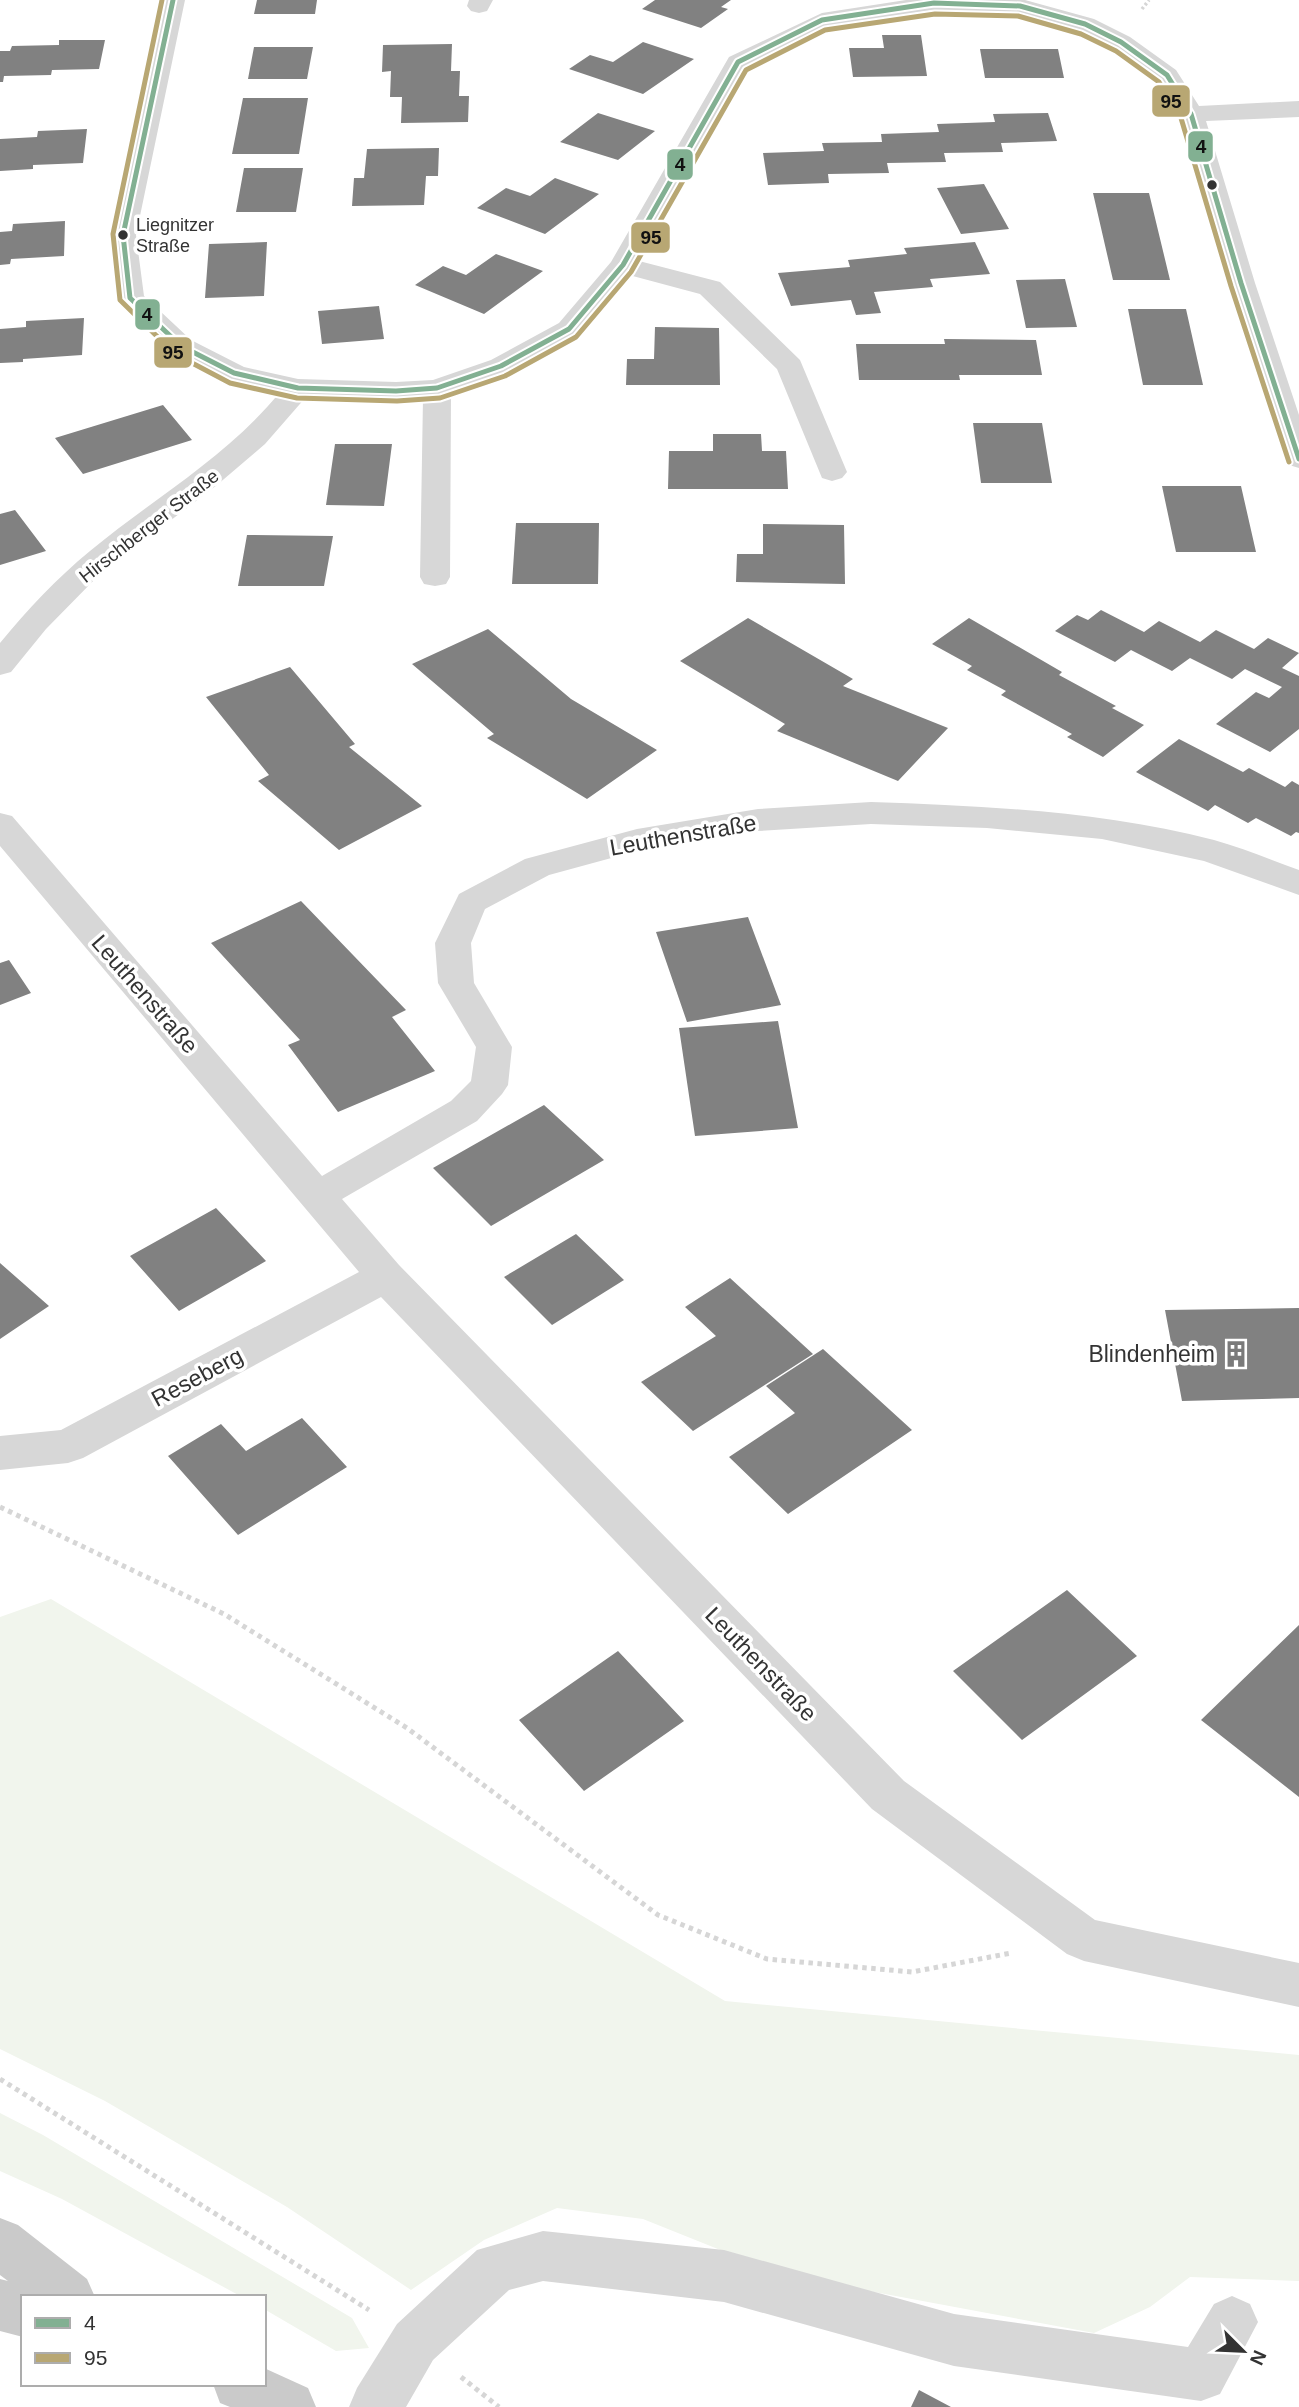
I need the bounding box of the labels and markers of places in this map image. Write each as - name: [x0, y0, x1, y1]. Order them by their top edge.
- unlabelled marker: [1205, 178, 1219, 192]
- place label: Liegnitzer Straße: [136, 215, 214, 256]
- marker: Liegnitzer Straße: [116, 228, 130, 242]
- building icon: Blindenheim: [1221, 1339, 1251, 1369]
- place label: Blindenheim: [1088, 1341, 1215, 1367]

